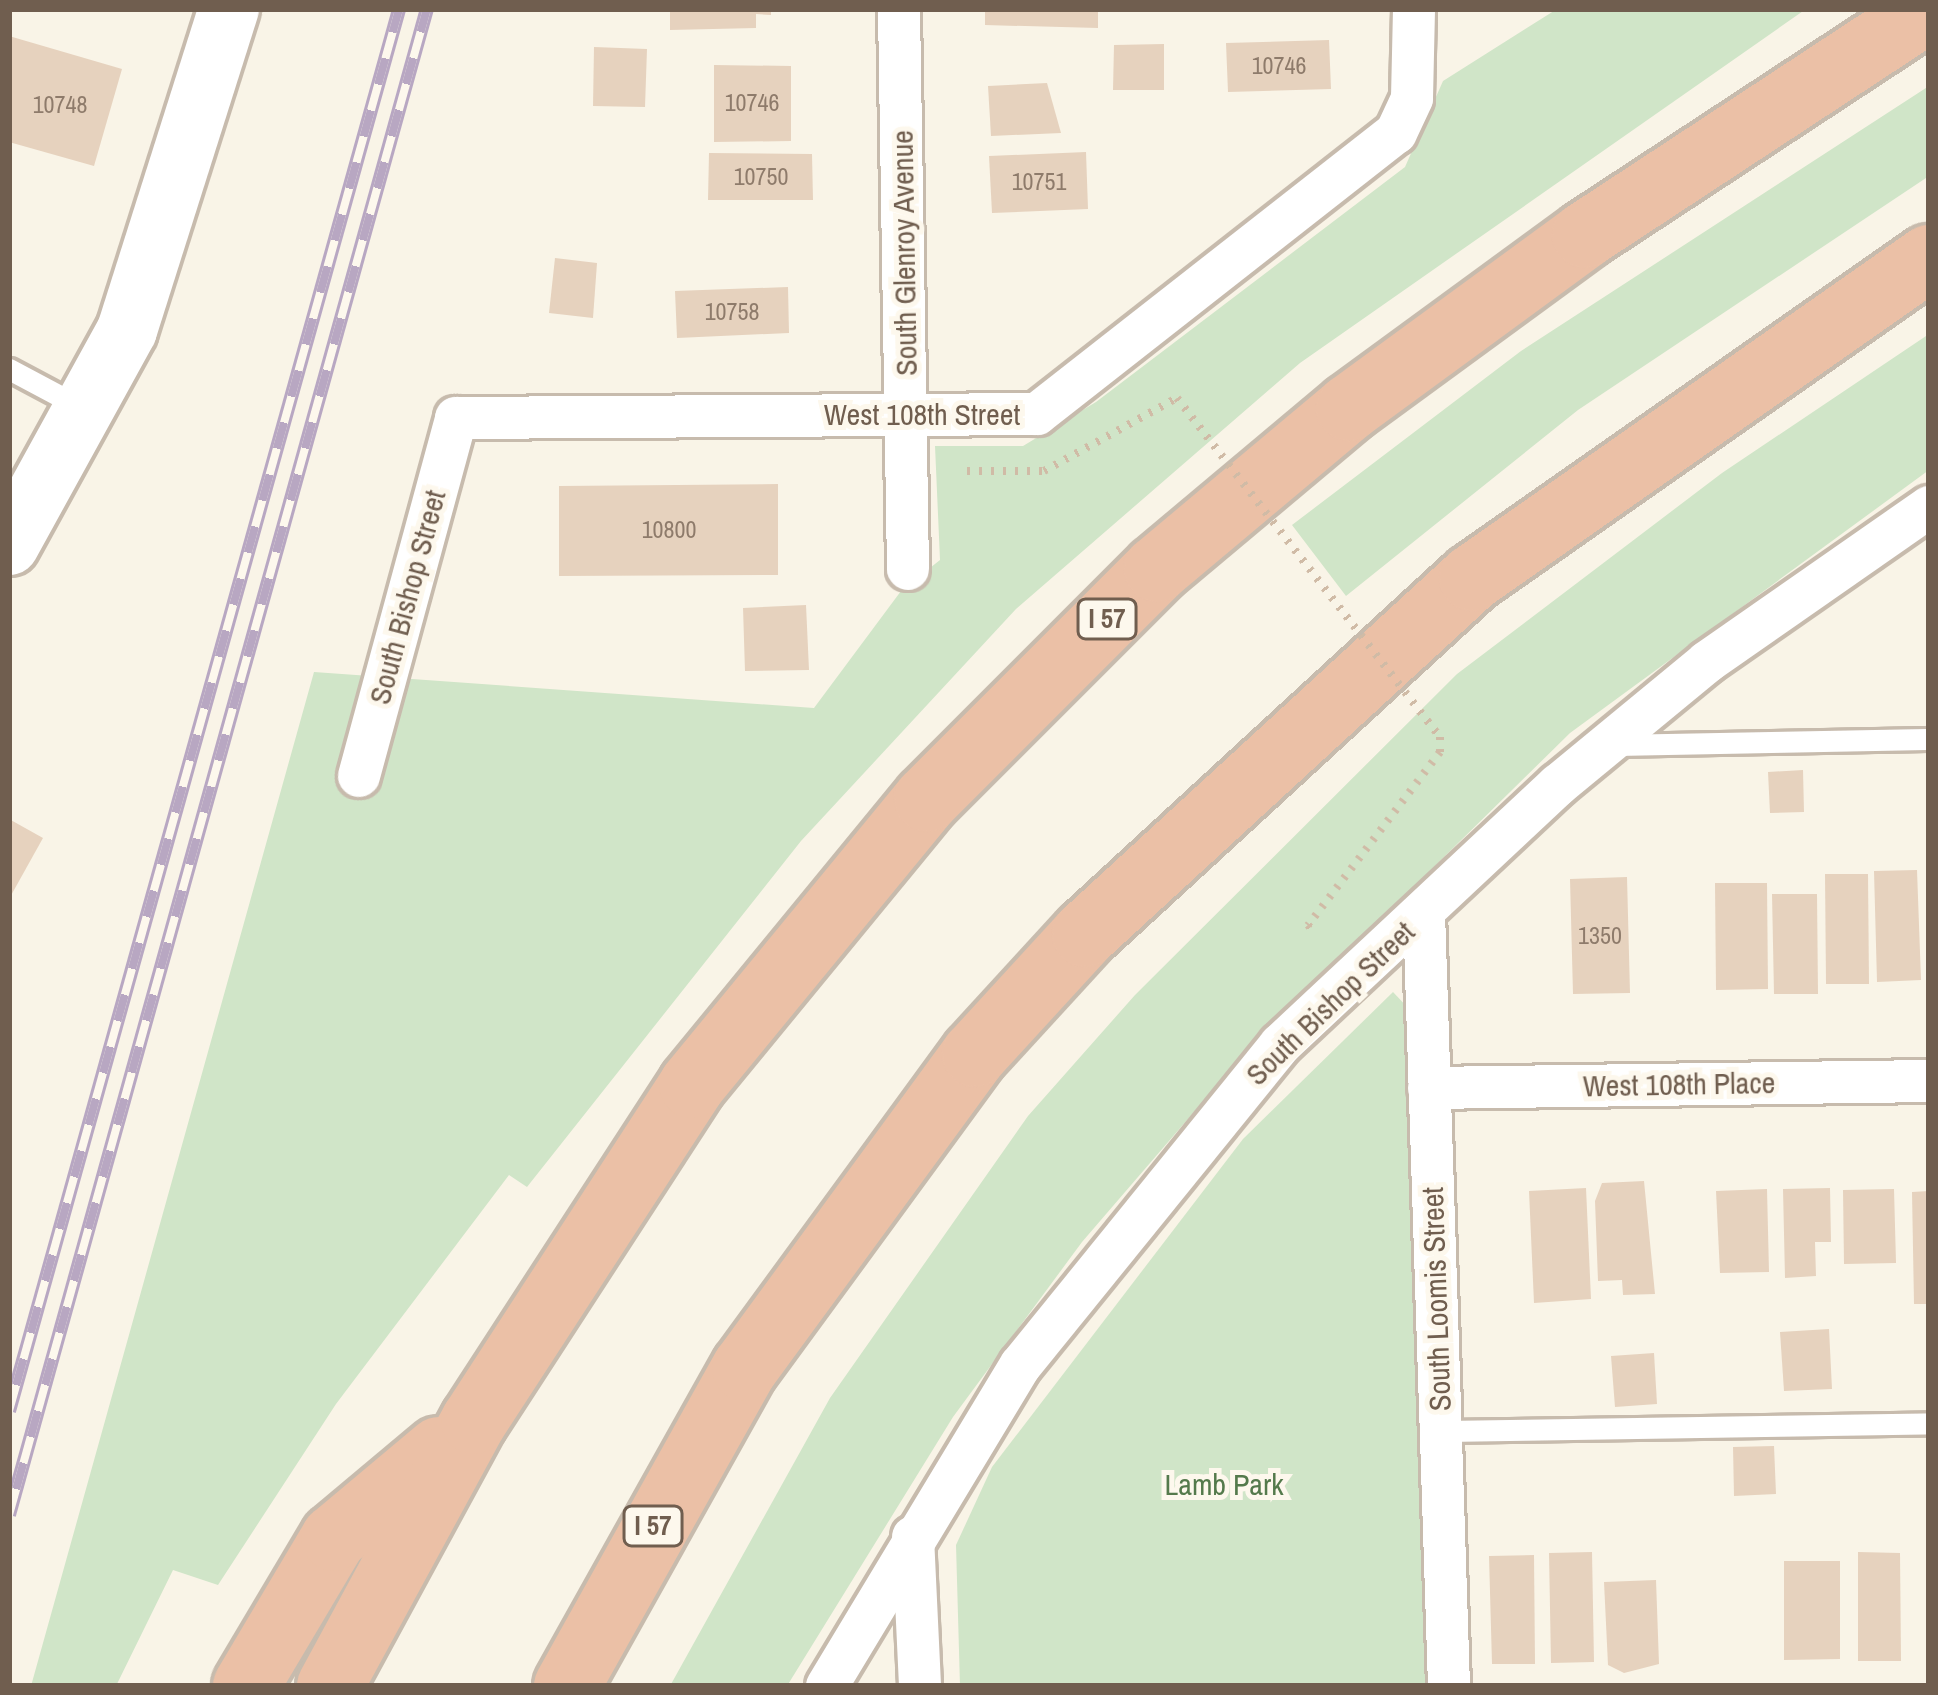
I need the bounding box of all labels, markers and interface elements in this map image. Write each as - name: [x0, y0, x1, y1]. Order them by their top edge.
- house number: 10746: [1252, 52, 1306, 80]
- house number: 10746: [725, 89, 779, 117]
- house number: 10748: [33, 91, 87, 119]
- street label: South Glenroy Avenue: [884, 129, 924, 377]
- house number: 10750: [734, 163, 788, 191]
- house number: 10751: [1012, 168, 1066, 196]
- house number: 10758: [705, 298, 759, 326]
- street label: West 108th Street: [824, 396, 1020, 432]
- street label: South Bishop Street: [361, 486, 453, 708]
- house number: 10800: [642, 516, 696, 544]
- road number: I 57: [1074, 598, 1140, 640]
- street label: South Bishop Street: [1238, 914, 1422, 1092]
- house number: 1350: [1578, 922, 1622, 950]
- street label: West 108th Place: [1583, 1064, 1775, 1104]
- street label: South Loomis Street: [1414, 1186, 1458, 1412]
- park label: Lamb Park: [1165, 1466, 1283, 1502]
- road number: I 57: [620, 1505, 686, 1547]

